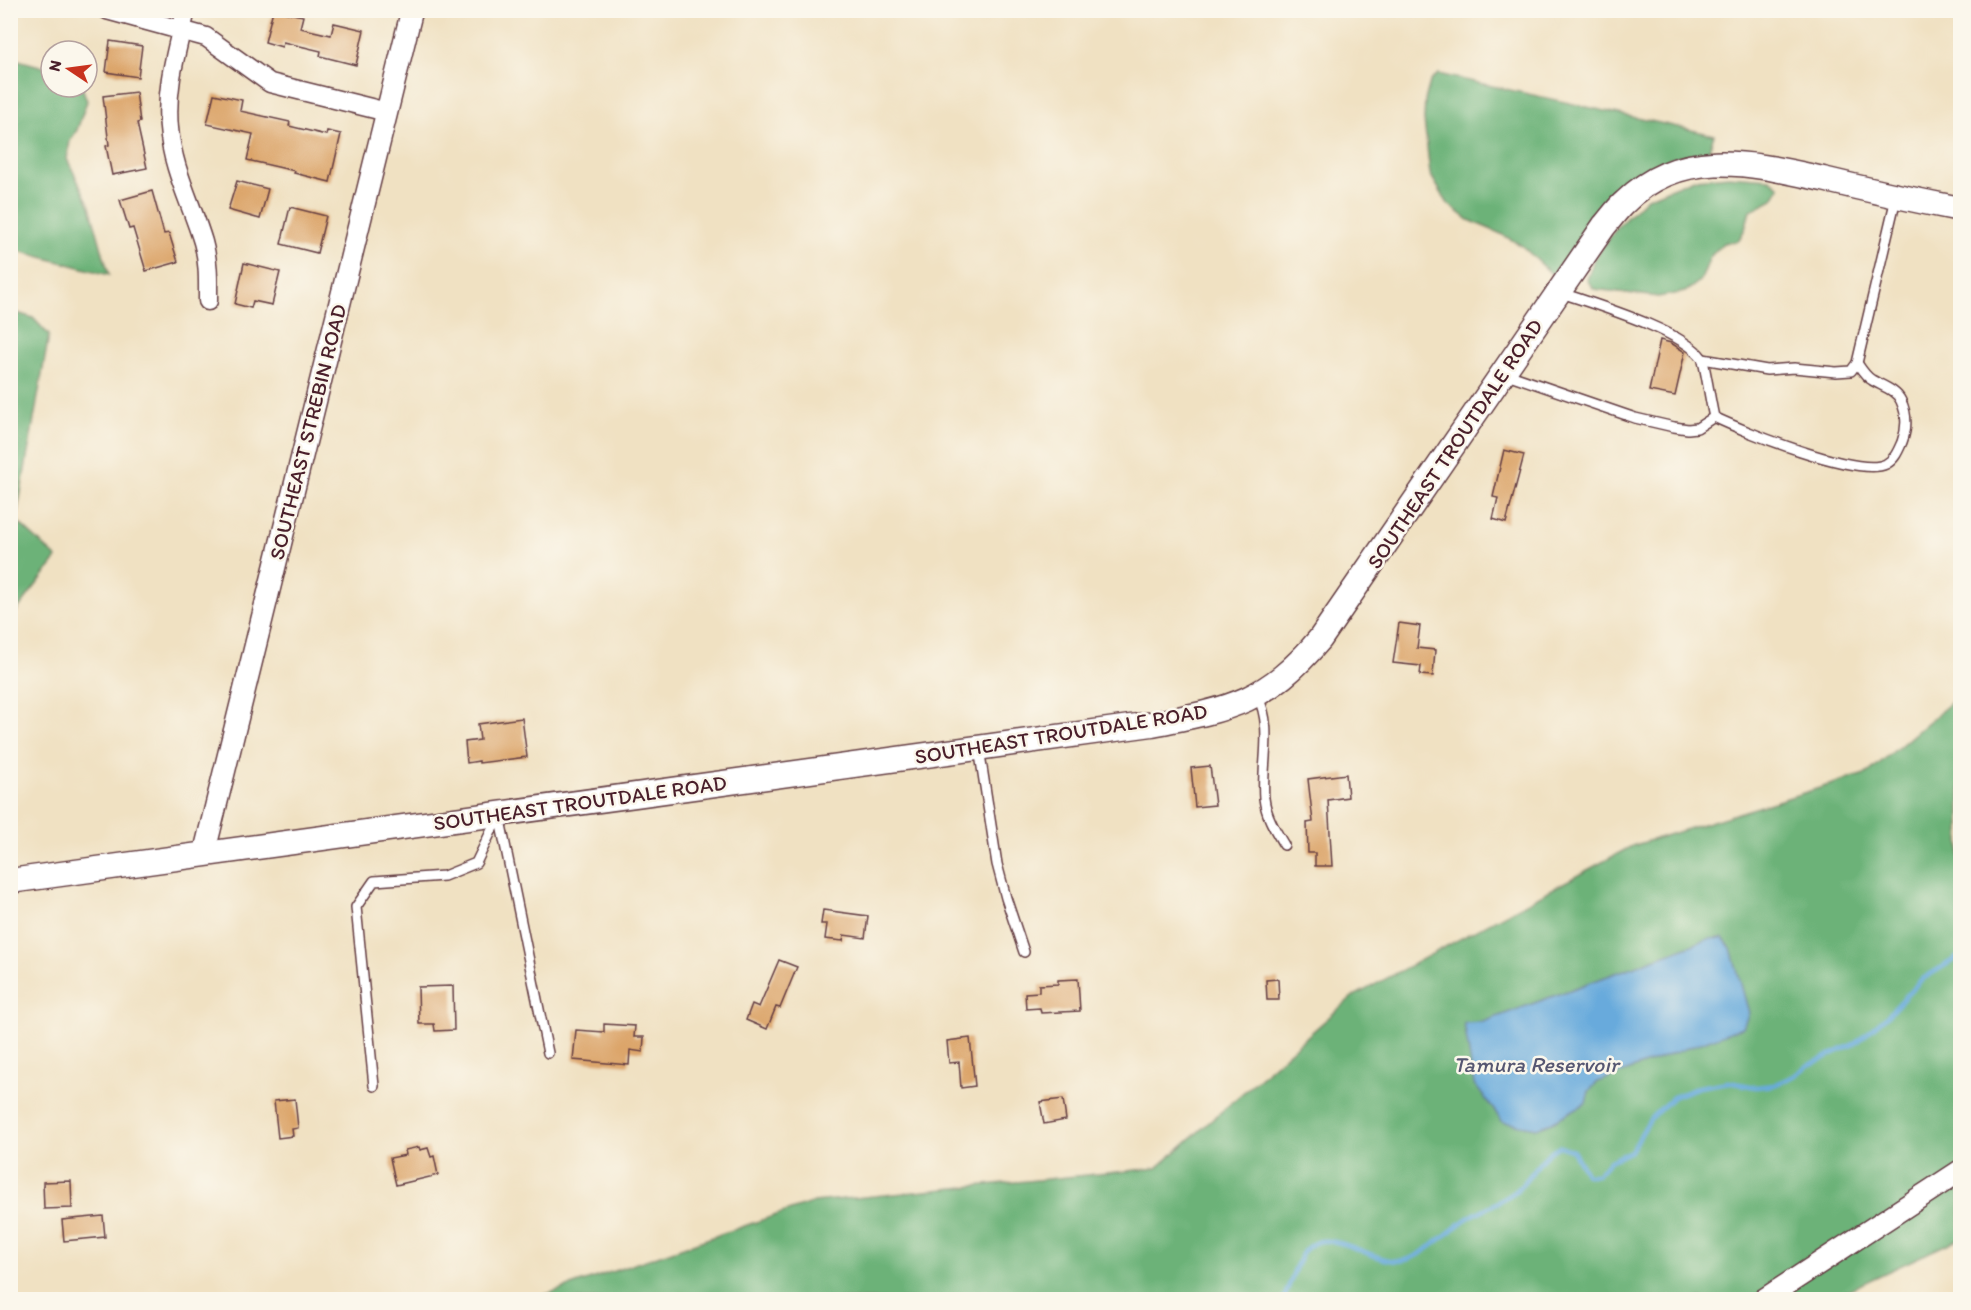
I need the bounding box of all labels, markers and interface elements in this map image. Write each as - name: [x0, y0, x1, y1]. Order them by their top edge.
- north arrow: [39, 39, 99, 99]
- text: N: [44, 58, 65, 73]
- street label: SOUTHEAST STREBIN ROAD: [264, 301, 351, 562]
- street label: SOUTHEAST TROUTDALE ROAD: [1361, 314, 1548, 573]
- street label: SOUTHEAST TROUTDALE ROAD: [913, 698, 1209, 769]
- street label: SOUTHEAST TROUTDALE ROAD: [432, 770, 728, 835]
- water label: Tamura Reservoir: [1453, 1051, 1621, 1078]

